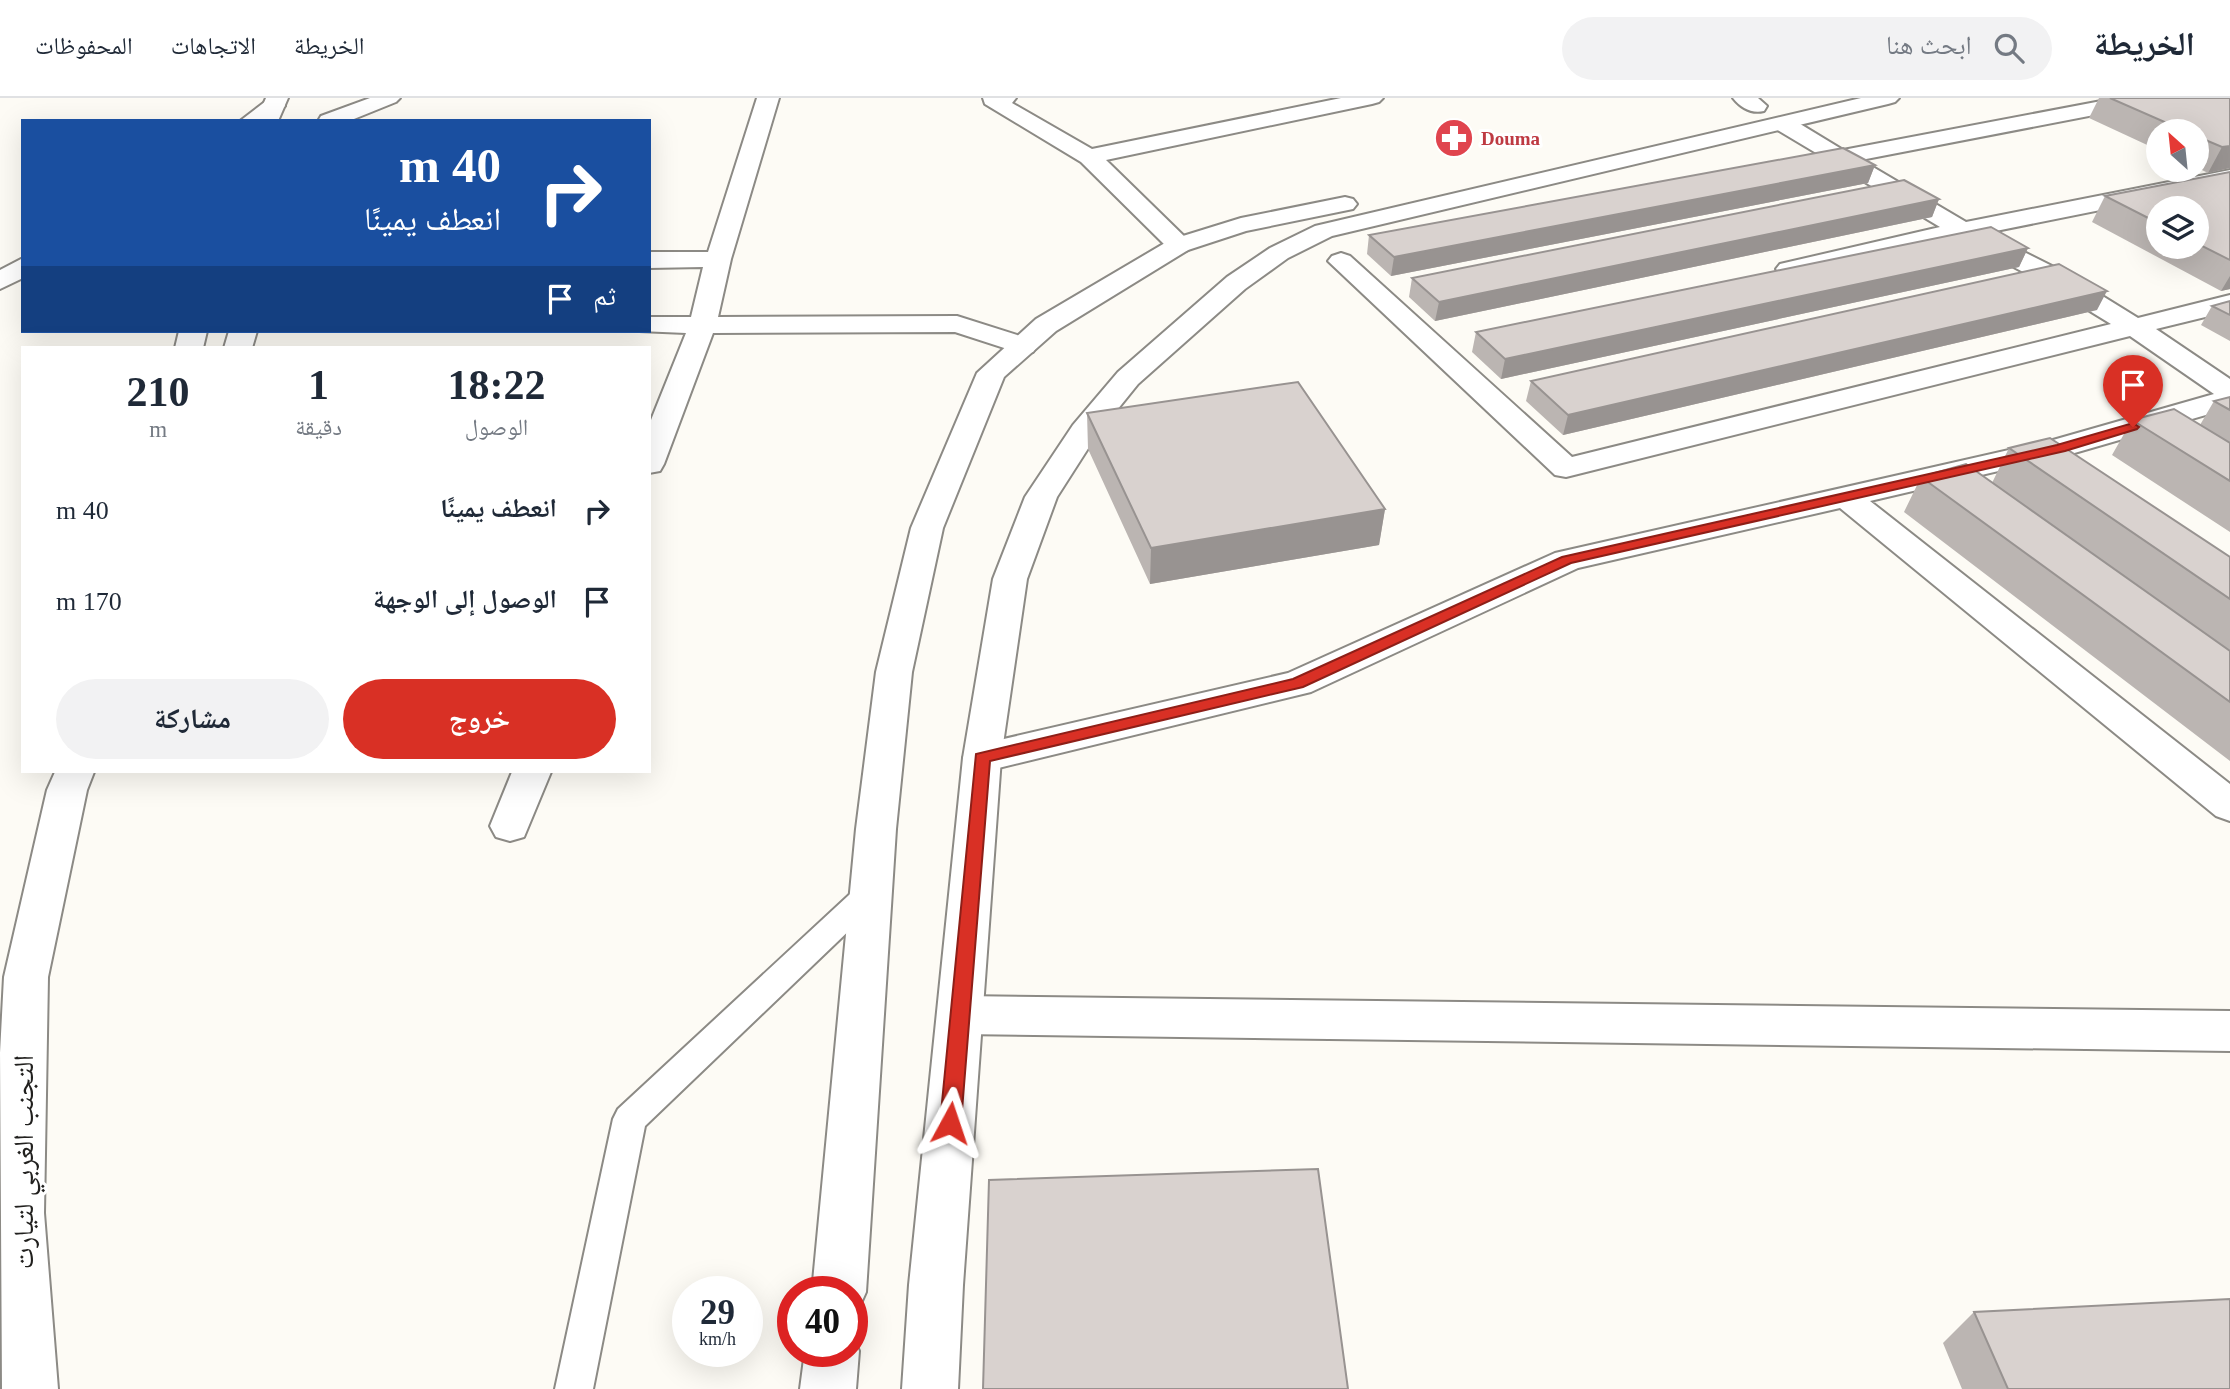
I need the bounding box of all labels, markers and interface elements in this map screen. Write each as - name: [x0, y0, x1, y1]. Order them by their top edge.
- search box: [1562, 17, 2052, 80]
- text: الخريطة: [2094, 26, 2195, 62]
- icon: search: [1990, 29, 2028, 67]
- text: ابحث هنا: [1886, 31, 1972, 60]
- text: المحفوظات: [35, 33, 133, 59]
- text: الاتجاهات: [171, 33, 256, 59]
- text: الخريطة: [294, 33, 365, 59]
- pharmacy icon: Douma: [1433, 117, 1475, 159]
- north arrow: [2146, 119, 2208, 182]
- map controls: [2146, 119, 2209, 259]
- place label: Douma: [1481, 128, 1541, 149]
- text: 40 m: [399, 138, 501, 193]
- icon: right: [525, 147, 616, 238]
- button: layers: [2146, 196, 2209, 259]
- text: انعطف يمينًا: [364, 201, 501, 237]
- icon: arrive: [541, 280, 579, 318]
- text: ثم: [593, 282, 616, 311]
- pin: [2103, 355, 2163, 427]
- text: 1: [308, 362, 329, 408]
- text: 18:22: [447, 362, 545, 408]
- icon: arrive: [2114, 366, 2152, 404]
- text: 210: [127, 369, 190, 415]
- text: دقيقة: [295, 415, 342, 440]
- text: الوصول: [465, 415, 528, 440]
- text: m: [149, 417, 167, 442]
- icon: right: [578, 492, 616, 530]
- text: انعطف يمينًا: [440, 494, 557, 523]
- text: 40 m: [56, 496, 109, 525]
- icon: arrive: [578, 583, 616, 621]
- text: الوصول إلى الوجهة: [373, 585, 557, 614]
- text: 170 m: [56, 587, 122, 616]
- button: مشاركة: [56, 679, 329, 759]
- button: خروج: [343, 679, 616, 759]
- street label: التجنب الغربي لتيارت: [8, 1055, 46, 1269]
- position arrow: [913, 1086, 987, 1160]
- speed limit sign: 40: [777, 1276, 868, 1367]
- text: 29: [700, 1293, 735, 1332]
- text: km/h: [699, 1329, 736, 1349]

